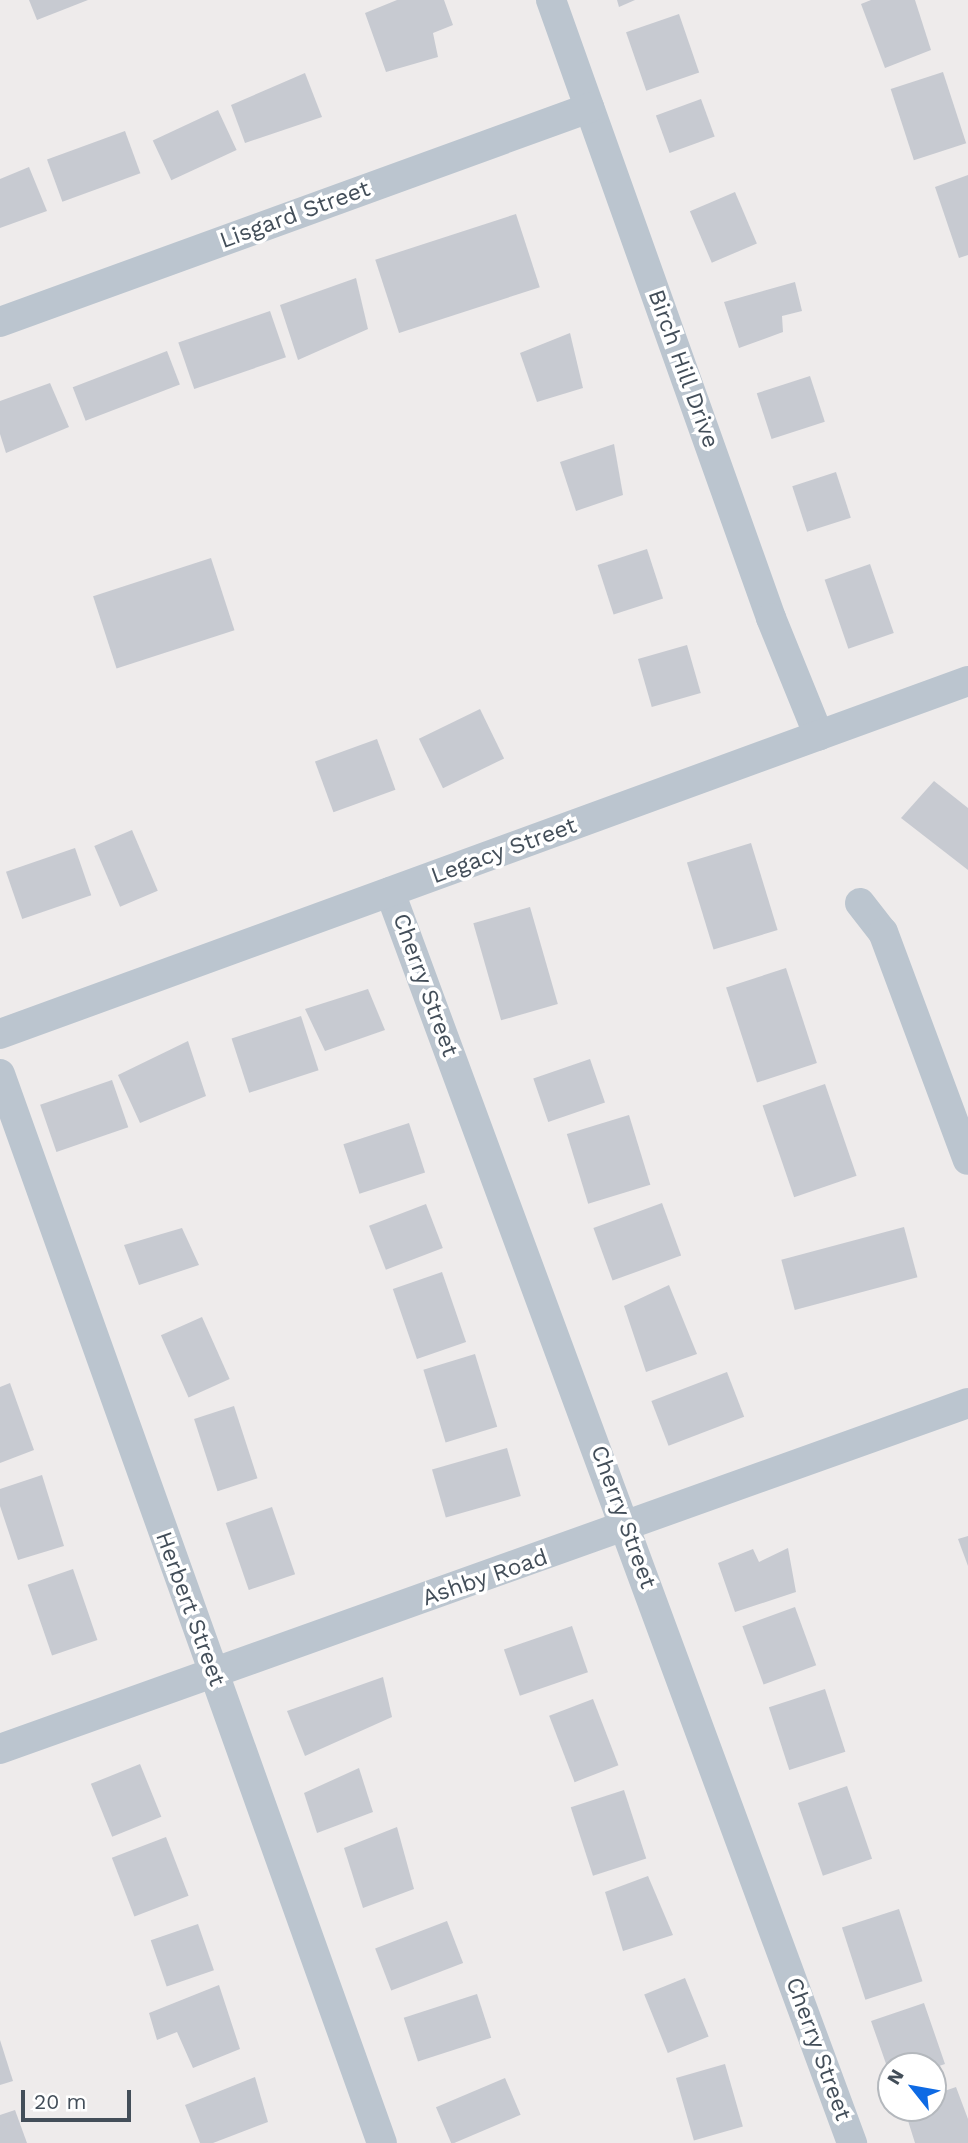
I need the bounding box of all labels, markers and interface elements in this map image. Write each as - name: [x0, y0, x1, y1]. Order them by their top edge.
- street label: Lisgard Street: [216, 175, 374, 255]
- street label: Birch Hill Drive: [641, 286, 725, 452]
- street label: Legacy Street: [427, 812, 581, 890]
- street label: Cherry Street: [386, 909, 464, 1061]
- street label: Cherry Street: [584, 1441, 662, 1593]
- street label: Herbert Street: [149, 1528, 231, 1690]
- street label: Ashby Road: [418, 1544, 552, 1612]
- street label: Cherry Street: [779, 1973, 857, 2125]
- north arrow: [877, 2052, 947, 2122]
- text: N: [882, 2065, 909, 2089]
- scale bar: [24, 2076, 135, 2120]
- text: 20 m: [34, 2089, 86, 2114]

